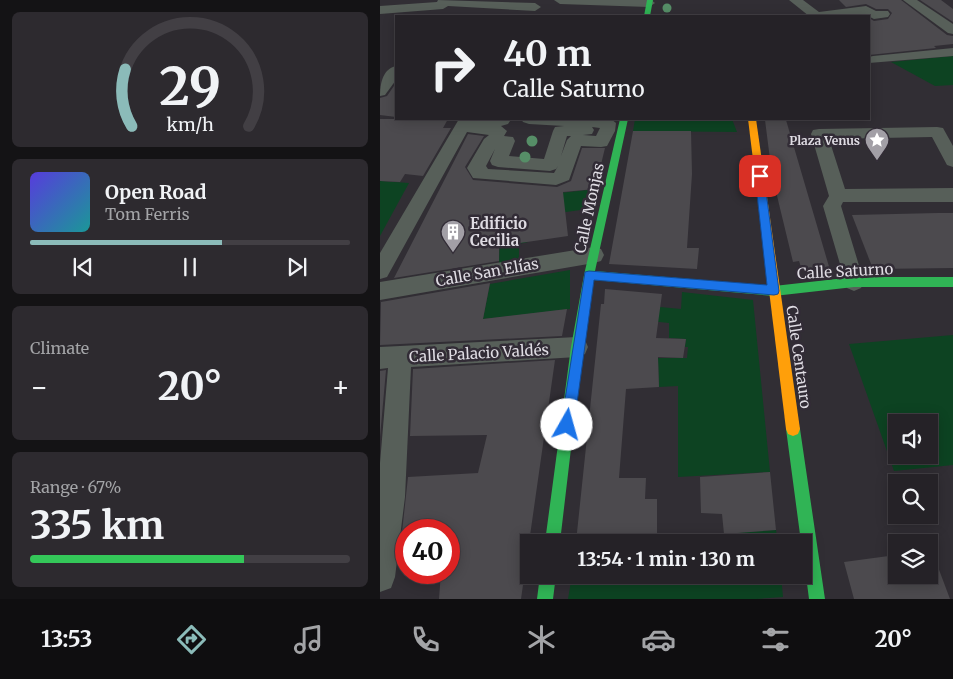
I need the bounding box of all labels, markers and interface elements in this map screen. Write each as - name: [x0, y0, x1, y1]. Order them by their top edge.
- text: 40 m: [503, 32, 591, 76]
- icon: right: [420, 35, 485, 100]
- text: 29: [159, 54, 221, 119]
- text: Calle Saturno: [503, 75, 644, 103]
- text: km/h: [166, 113, 214, 136]
- place icon: Plaza Venus: [864, 127, 890, 161]
- place label: Plaza Venus: [789, 133, 860, 148]
- pin: [739, 155, 781, 197]
- street label: Calle Monjas: [570, 161, 608, 255]
- icon: arrive: [746, 162, 774, 190]
- text: Open Road: [105, 180, 207, 204]
- text: Tom Ferris: [105, 204, 190, 224]
- place label: Edificio Cecilia: [470, 214, 527, 250]
- building icon: Edificio Cecilia: [440, 219, 466, 253]
- icon: previous: [69, 253, 97, 281]
- icon: pause: [176, 253, 204, 281]
- icon: next: [283, 253, 311, 281]
- street label: Calle San Elías: [434, 254, 540, 290]
- street label: Calle Saturno: [796, 259, 894, 283]
- street label: Calle Centauro: [782, 304, 816, 410]
- text: Climate: [30, 338, 89, 358]
- street label: Calle Palacio Valdés: [409, 340, 549, 366]
- text: 20°: [158, 363, 222, 410]
- text: −: [30, 369, 49, 405]
- text: +: [331, 369, 350, 405]
- position arrow: [540, 398, 592, 450]
- map controls: [888, 414, 938, 584]
- button: sound: [888, 414, 938, 464]
- button: search: [888, 474, 938, 524]
- text: Range · 67%: [30, 477, 121, 497]
- text: 335 km: [30, 502, 164, 549]
- speed limit sign: 40: [395, 519, 460, 584]
- button: layers: [888, 534, 938, 584]
- text: 13:54 · 1 min · 130 m: [577, 547, 755, 571]
- icon: directions: [174, 622, 209, 657]
- icon: music: [291, 622, 326, 657]
- icon: phone: [408, 622, 443, 657]
- icon: climate: [524, 622, 559, 657]
- icon: car: [641, 622, 676, 657]
- icon: filters: [758, 622, 793, 657]
- text: 13:53: [41, 625, 92, 653]
- text: 20°: [875, 625, 912, 653]

